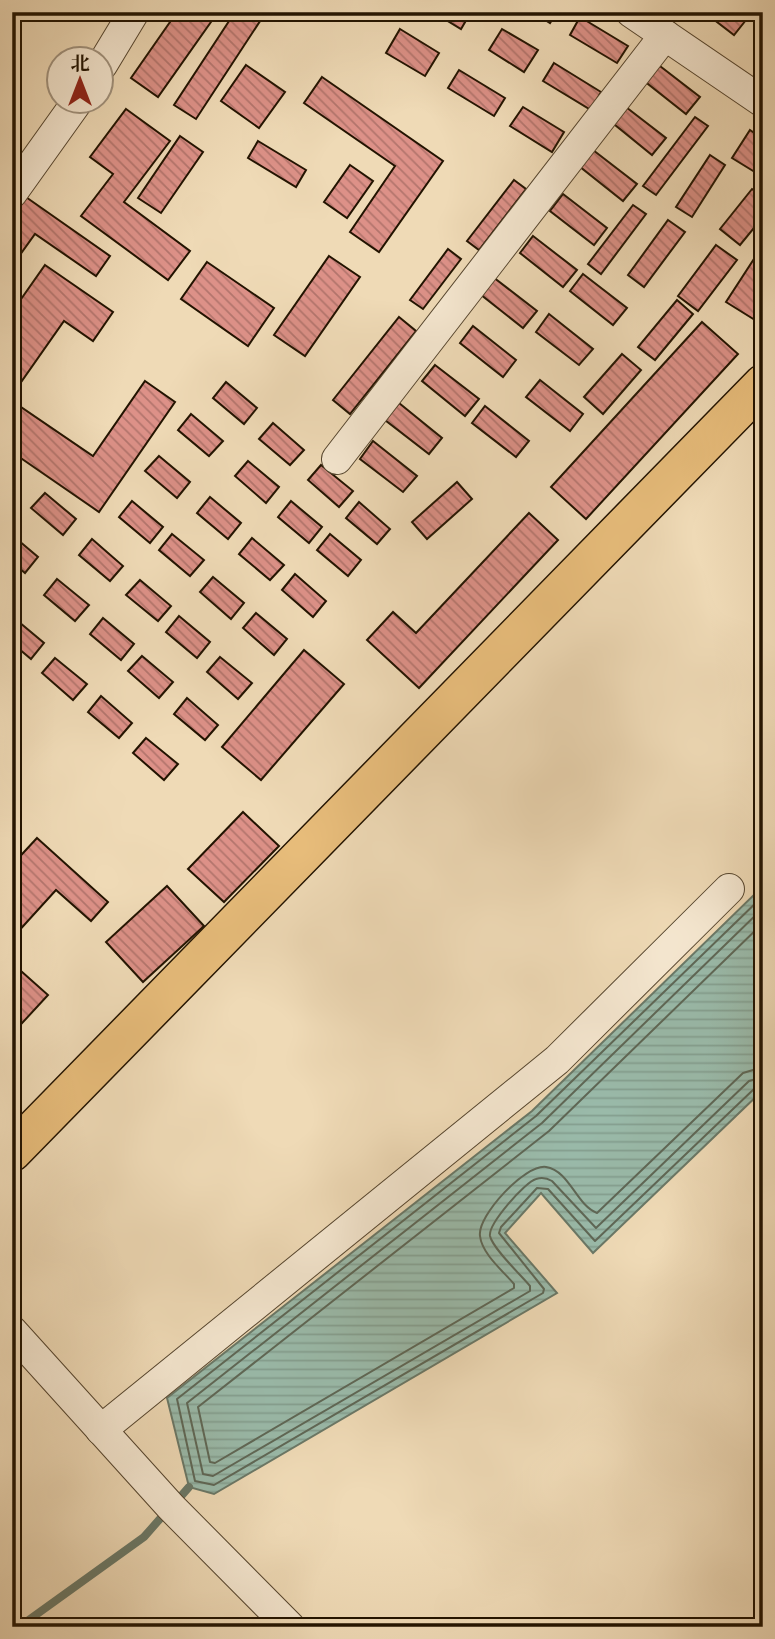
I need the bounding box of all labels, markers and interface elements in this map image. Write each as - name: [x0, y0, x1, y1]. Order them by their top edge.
- north arrow: [46, 46, 116, 116]
- text: 北: [70, 54, 90, 75]

